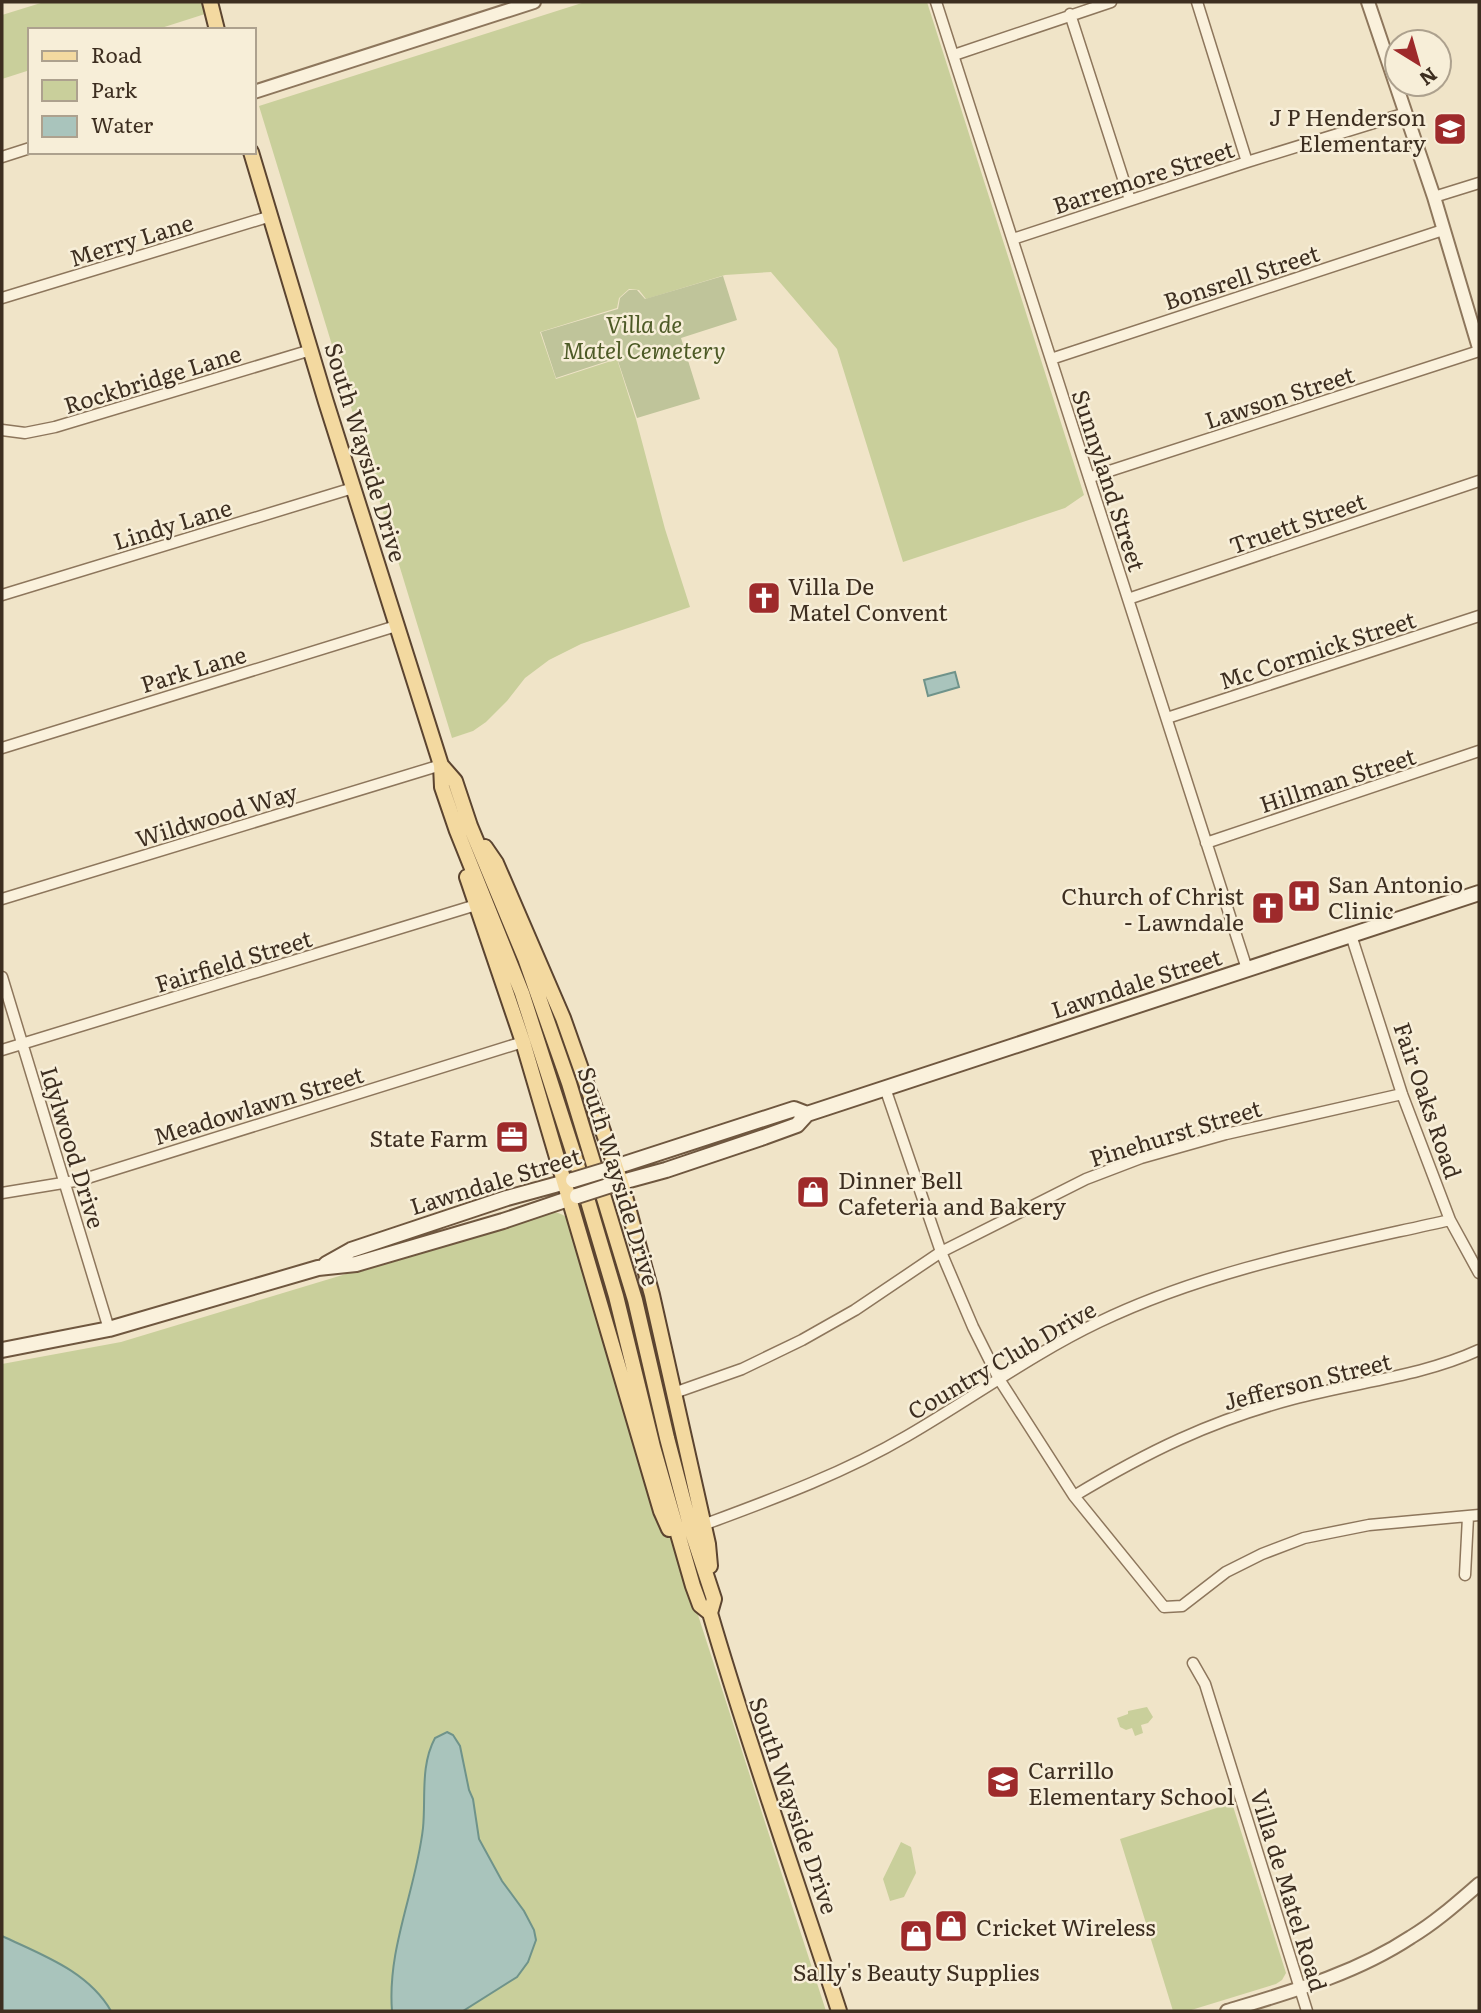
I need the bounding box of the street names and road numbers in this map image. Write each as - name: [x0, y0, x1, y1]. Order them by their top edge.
- street label: Barremore Street: [1048, 130, 1239, 221]
- street label: Merry Lane: [65, 204, 197, 274]
- street label: Bonsrell Street: [1159, 235, 1324, 317]
- street label: Rockbridge Lane: [59, 335, 245, 421]
- street label: South Wayside Drive: [317, 338, 417, 566]
- street label: Lawson Street: [1200, 356, 1359, 436]
- street label: Sunnyland Street: [1065, 385, 1156, 576]
- street label: Truett Street: [1224, 483, 1371, 561]
- street label: Lindy Lane: [109, 489, 236, 557]
- street label: Mc Cormick Street: [1214, 601, 1420, 697]
- street label: Park Lane: [136, 636, 250, 700]
- street label: Hillman Street: [1255, 738, 1420, 820]
- street label: Wildwood Way: [131, 773, 302, 855]
- street label: Fairfield Street: [150, 920, 316, 1000]
- street label: Lawndale Street: [1046, 938, 1226, 1026]
- street label: Fair Oaks Road: [1386, 1017, 1472, 1183]
- street label: Meadowlawn Street: [149, 1056, 368, 1152]
- street label: Idylwood Drive: [33, 1062, 115, 1232]
- street label: South Wayside Drive: [570, 1062, 670, 1290]
- street label: Pinehurst Street: [1085, 1089, 1266, 1174]
- street label: Lawndale Street: [405, 1138, 585, 1222]
- street label: Country Club Drive: [901, 1291, 1102, 1427]
- street label: Jefferson Street: [1219, 1343, 1395, 1417]
- street label: South Wayside Drive: [742, 1692, 848, 1918]
- street label: Villa de Matel Road: [1243, 1784, 1337, 1996]

